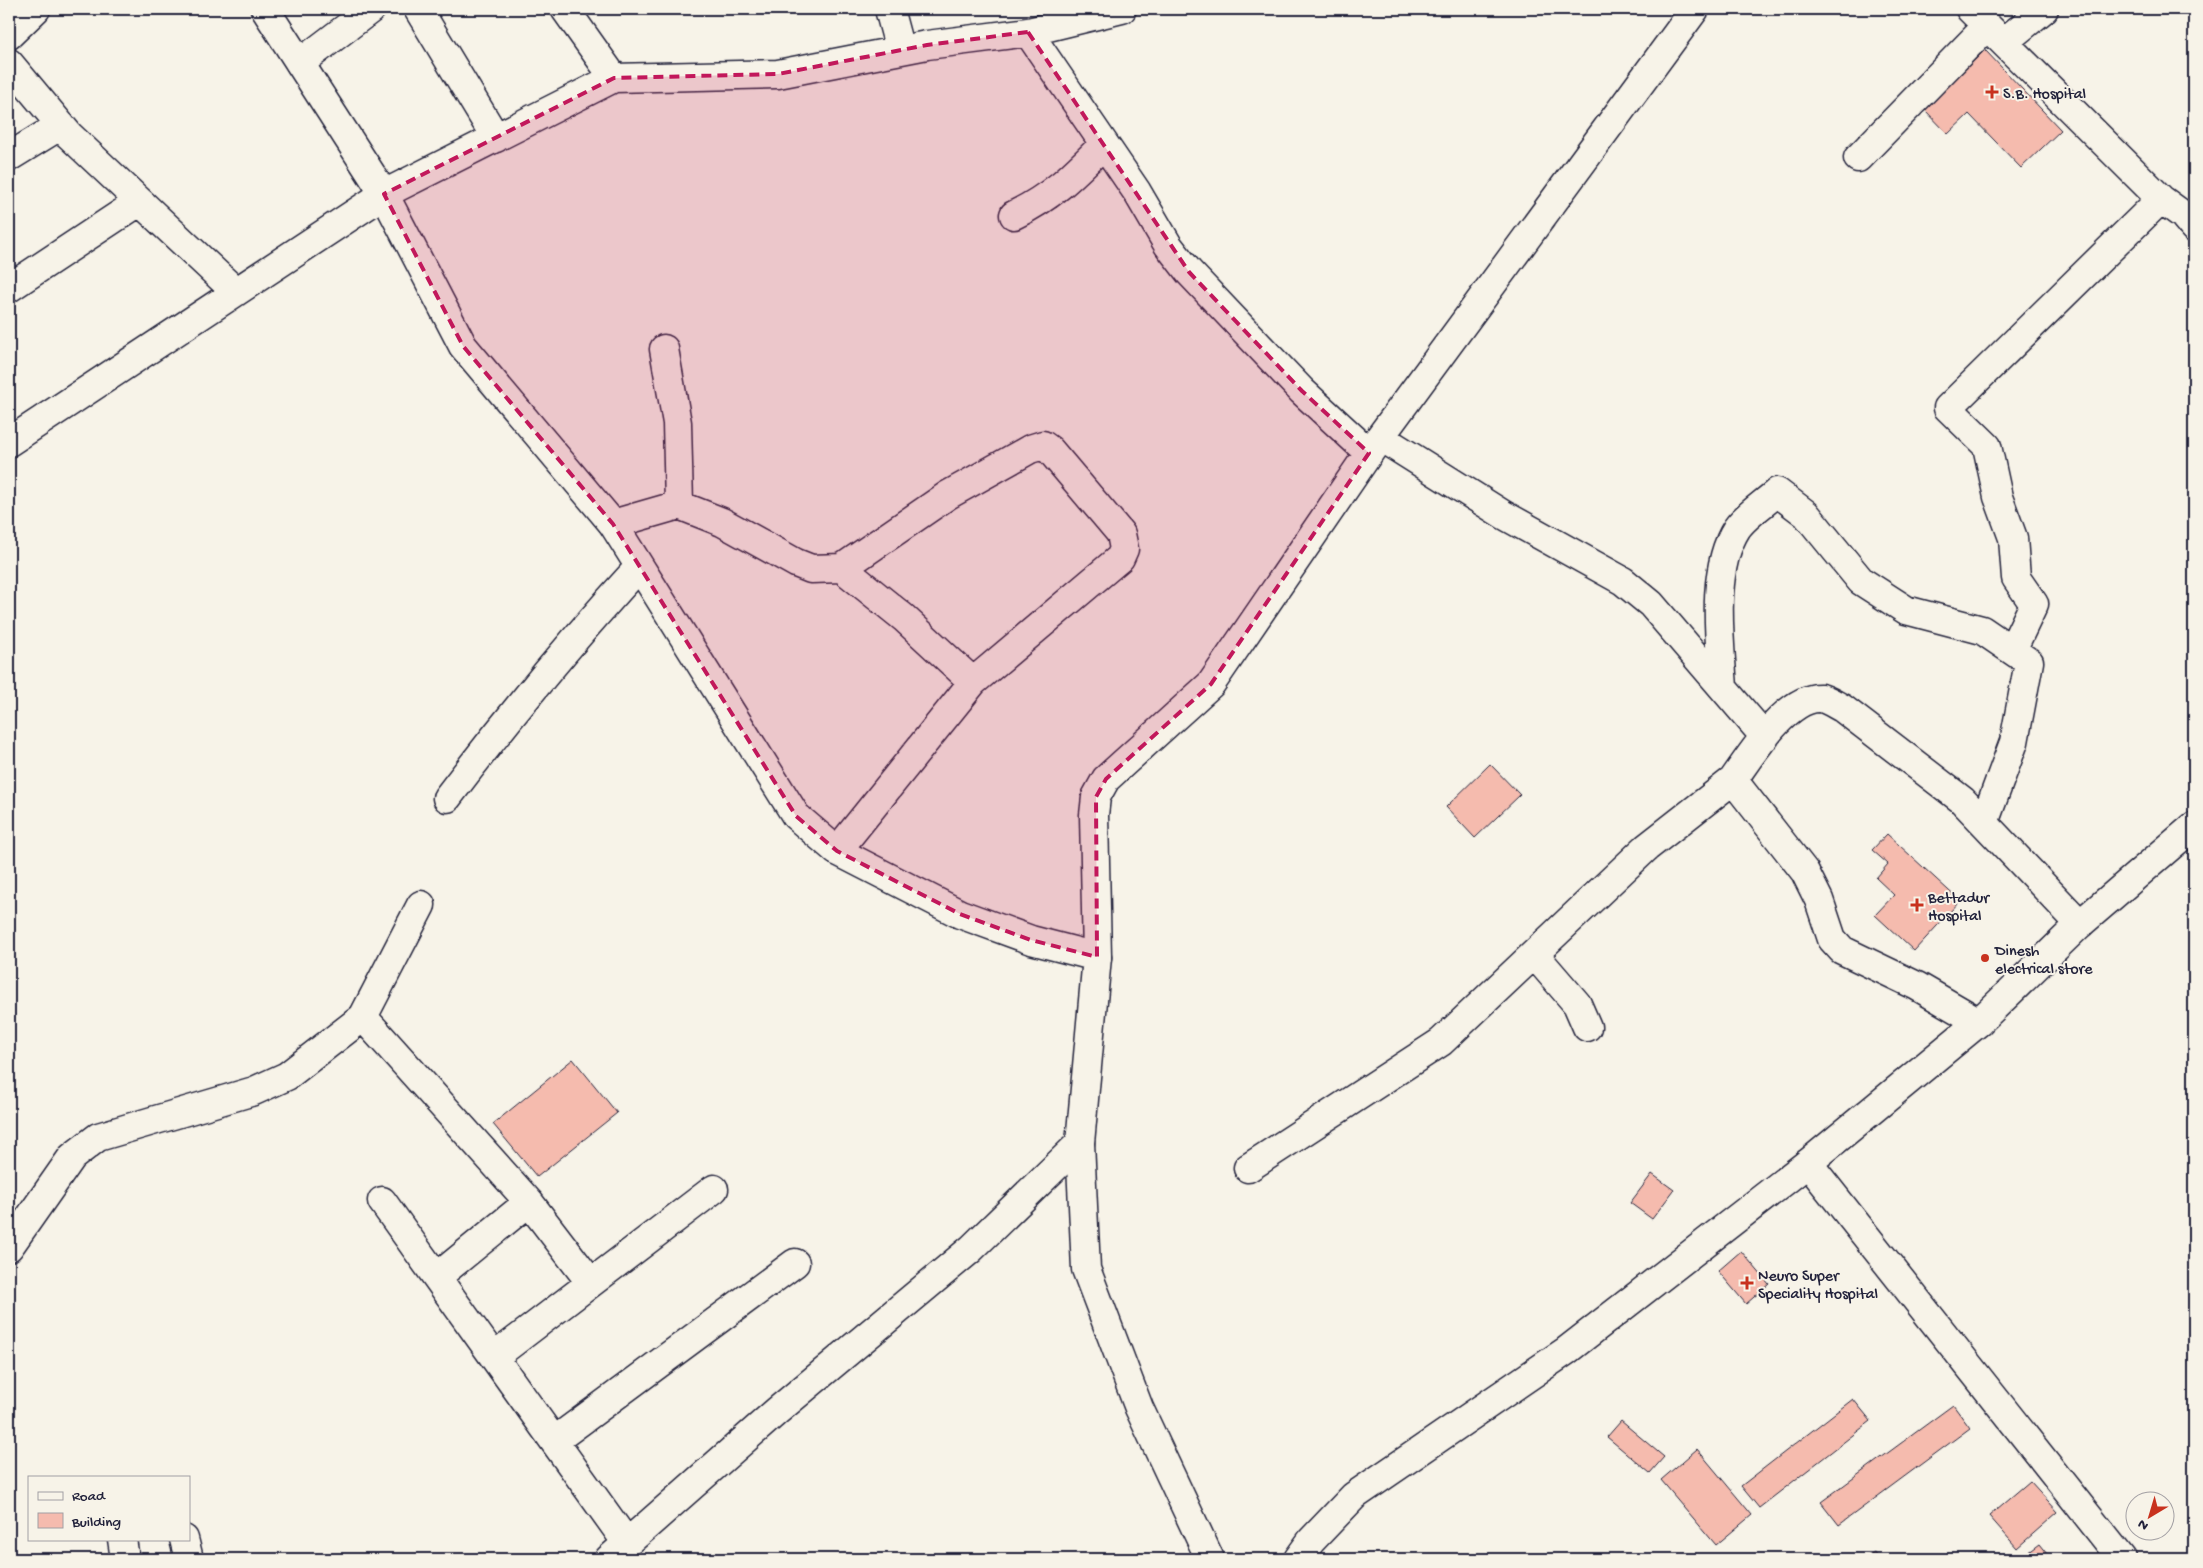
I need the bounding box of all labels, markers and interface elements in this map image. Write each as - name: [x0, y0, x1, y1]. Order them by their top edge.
- marker: S.B. Hospital: [1985, 85, 1999, 99]
- place label: S.B. Hospital: [2003, 86, 2086, 105]
- place label: Bettadur Hospital: [1927, 890, 1990, 927]
- marker: Bettadur Hospital: [1910, 898, 1924, 912]
- place label: Dinesh electrical store: [1994, 943, 2093, 980]
- marker: Dinesh electrical store: [1979, 952, 1991, 964]
- place label: Neuro Super Speciality Hospital: [1758, 1268, 1878, 1305]
- marker: Neuro Super Speciality Hospital: [1740, 1276, 1754, 1290]
- legend: [28, 1476, 190, 1540]
- text: Road: [72, 1488, 106, 1506]
- north arrow: [2126, 1490, 2176, 1540]
- text: Building: [71, 1514, 121, 1532]
- text: N: [2135, 1515, 2152, 1534]

